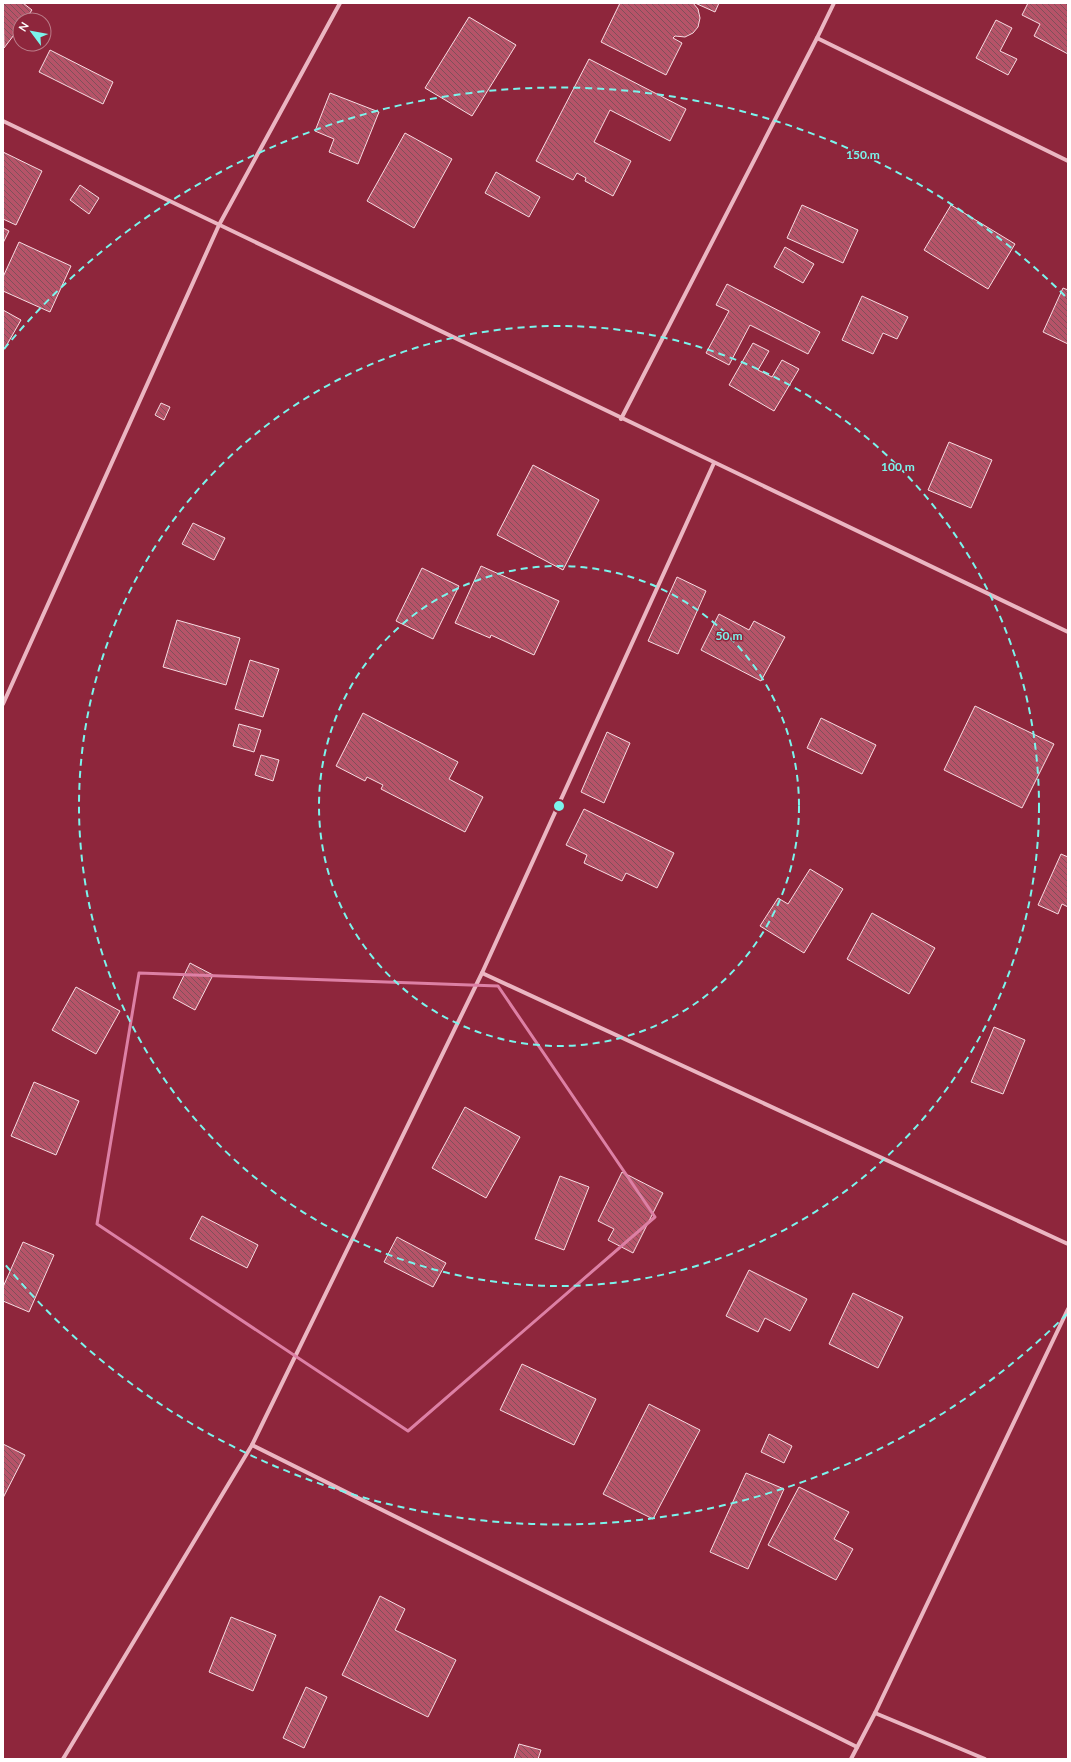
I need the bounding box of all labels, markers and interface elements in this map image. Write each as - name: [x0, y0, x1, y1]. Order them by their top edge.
- north arrow: [12, 12, 52, 52]
- text: N: [15, 19, 31, 33]
- text: 150 m: [846, 147, 880, 162]
- text: 100 m: [881, 459, 915, 474]
- text: 50 m: [716, 628, 742, 643]
- centre of rings: [552, 799, 566, 813]

